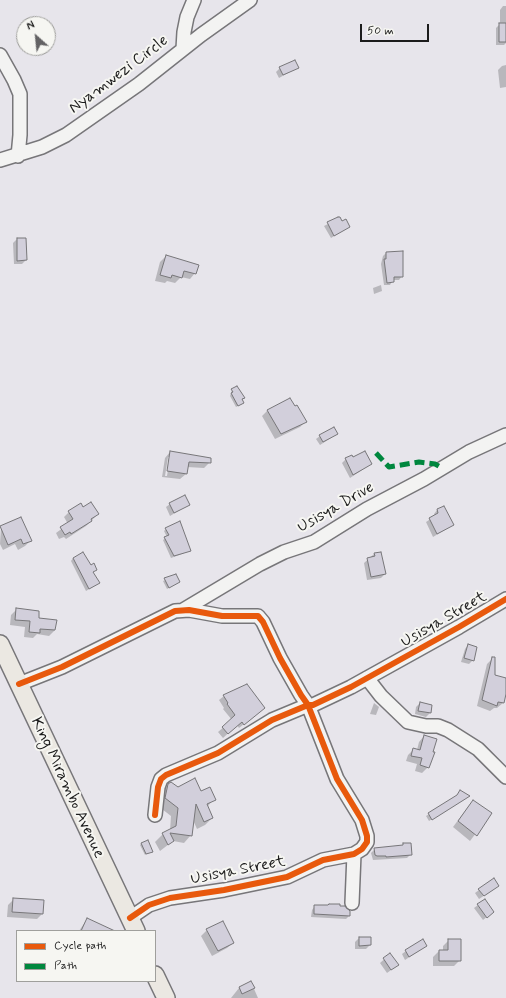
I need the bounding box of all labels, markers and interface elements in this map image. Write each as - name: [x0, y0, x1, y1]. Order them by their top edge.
- north arrow: [16, 16, 56, 56]
- scale bar: [362, 16, 431, 42]
- text: N: [25, 18, 37, 34]
- text: 50 m: [367, 23, 394, 39]
- street label: Nyamwezi Circle: [66, 32, 172, 118]
- street label: Usisya Drive: [294, 478, 378, 538]
- street label: Usisya Street: [398, 588, 490, 652]
- street label: King Mirambo Avenue: [26, 714, 108, 862]
- street label: Usisya Street: [189, 852, 287, 890]
- legend: [16, 930, 156, 982]
- text: Cycle path: [54, 938, 106, 954]
- text: Path: [54, 958, 77, 974]

